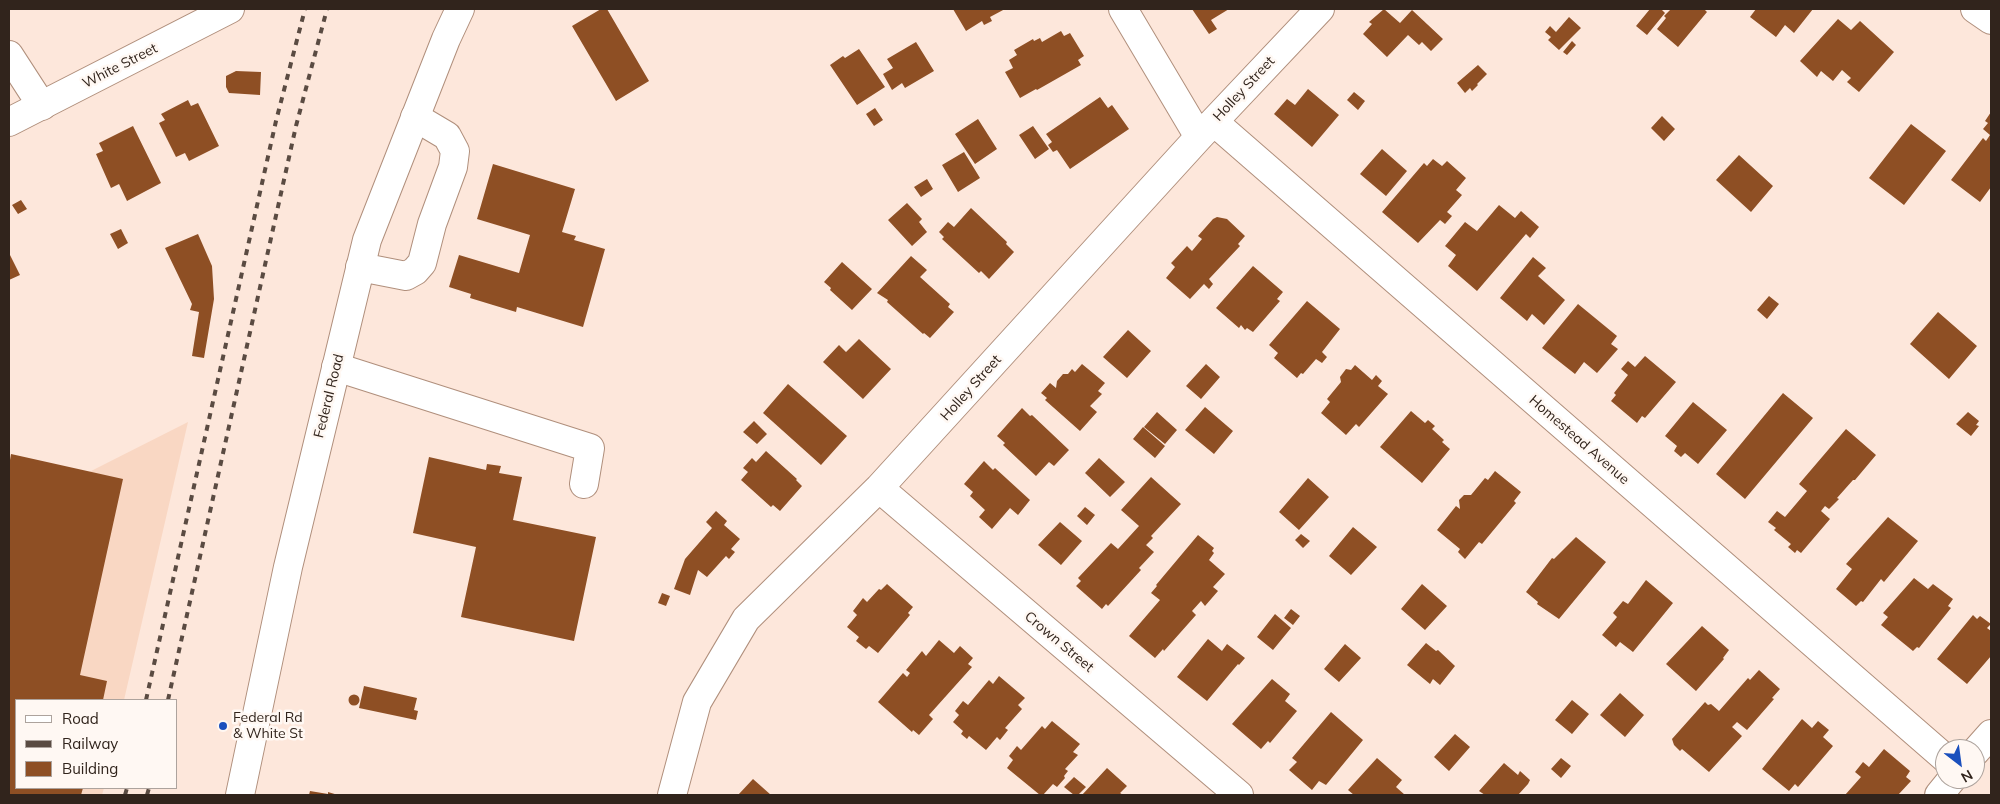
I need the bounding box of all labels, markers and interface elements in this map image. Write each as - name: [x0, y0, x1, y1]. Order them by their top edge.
- street label: White Street: [80, 40, 160, 92]
- street label: Holley Street: [1210, 53, 1278, 125]
- street label: Federal Road: [310, 352, 348, 440]
- street label: Holley Street: [937, 352, 1005, 424]
- street label: Homestead Avenue: [1526, 392, 1632, 488]
- street label: Crown Street: [1021, 608, 1097, 676]
- legend: [15, 699, 178, 789]
- text: Road: [62, 709, 99, 728]
- place label: Federal Rd & White St: [233, 710, 303, 742]
- marker: Federal Rd & White St: [217, 720, 229, 732]
- text: Railway: [62, 734, 118, 753]
- north arrow: [1935, 739, 1985, 789]
- text: Building: [62, 759, 118, 778]
- text: N: [1958, 766, 1976, 787]

